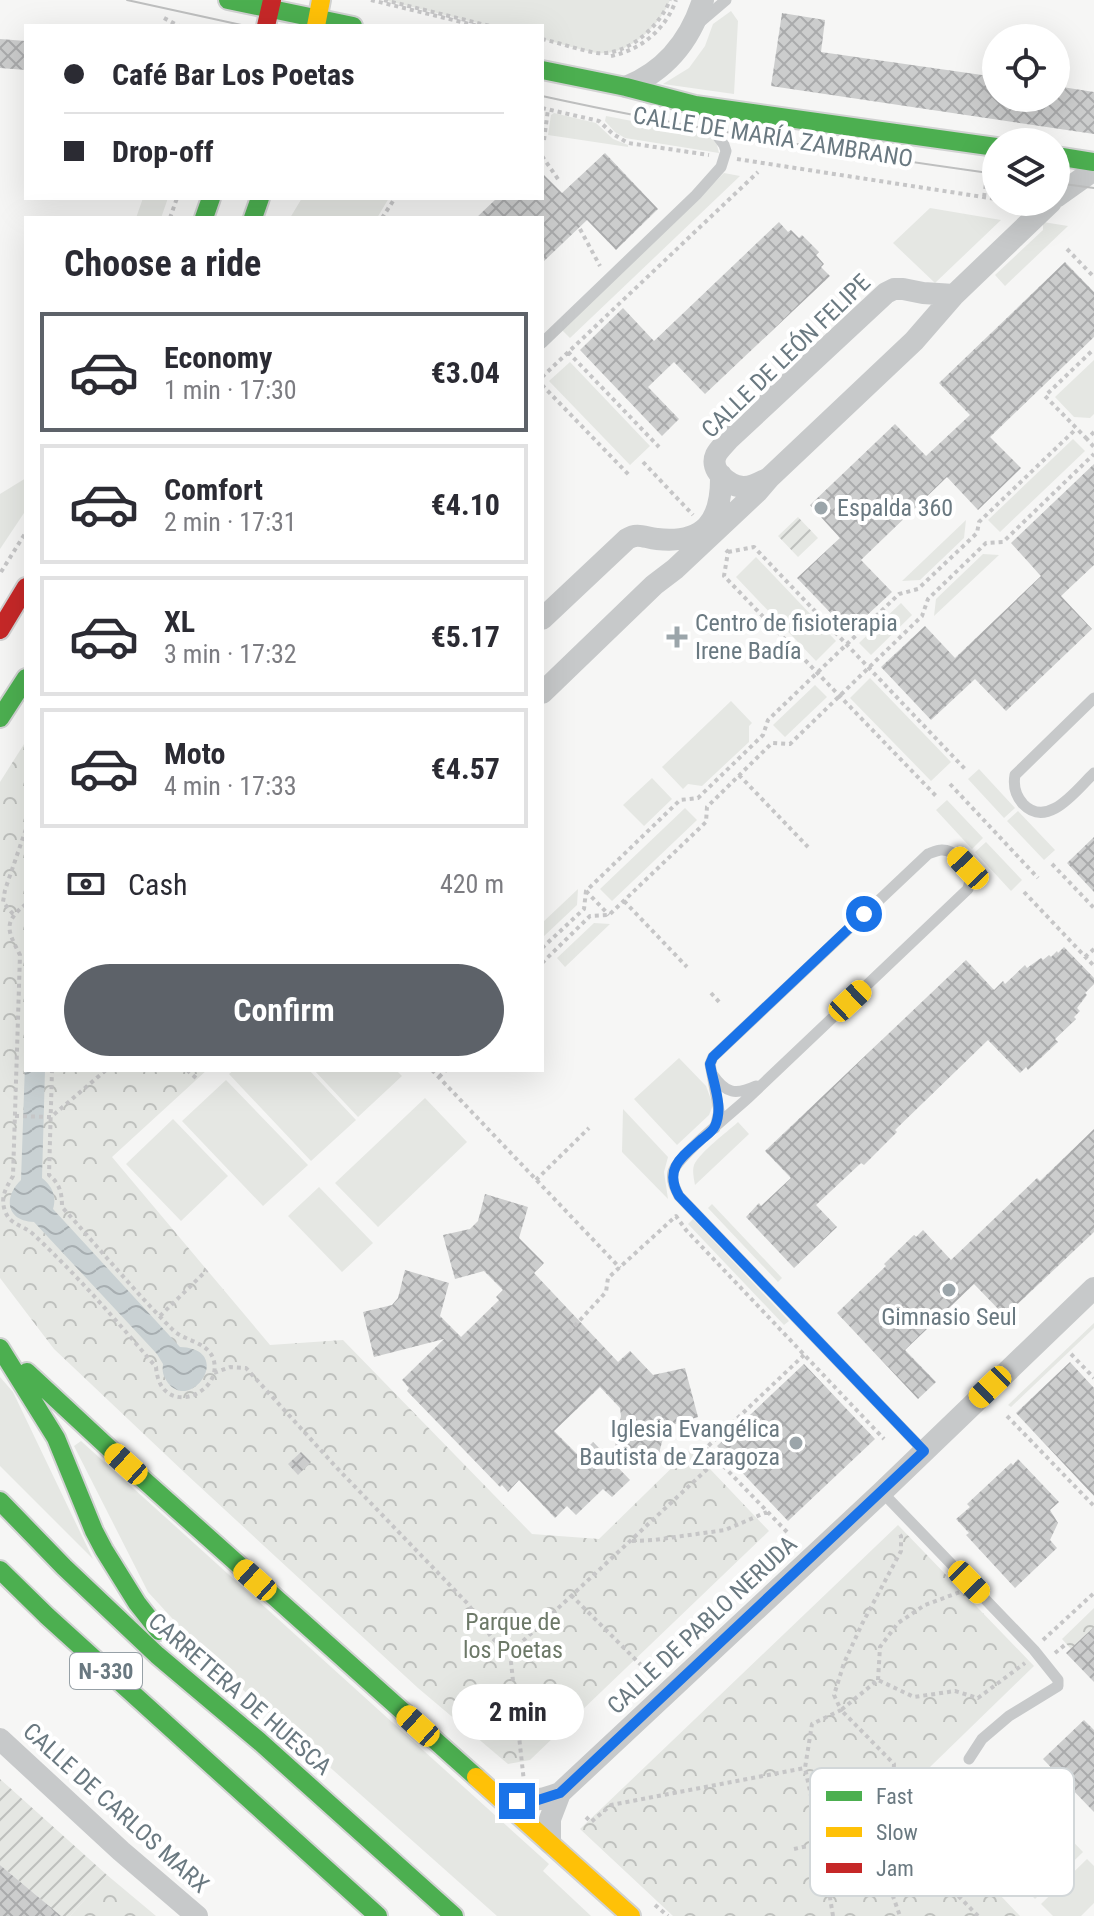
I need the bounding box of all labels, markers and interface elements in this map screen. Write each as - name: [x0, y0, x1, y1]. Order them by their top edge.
- map controls: [982, 24, 1070, 216]
- button: locate: [982, 24, 1070, 112]
- text: Café Bar Los Poetas: [112, 57, 355, 92]
- street label: CALLE DE MARÍA ZAMBRANO: [631, 101, 915, 173]
- button: layers: [982, 128, 1070, 216]
- text: Drop-off: [112, 134, 214, 169]
- text: Choose a ride: [64, 243, 261, 285]
- street label: CALLE DE LEÓN FELIPE: [696, 268, 876, 444]
- icon: car: [68, 336, 140, 408]
- text: Economy: [164, 340, 272, 375]
- text: €3.04: [431, 355, 500, 390]
- text: 1 min · 17:30: [164, 375, 297, 405]
- icon: car: [68, 468, 140, 540]
- text: Comfort: [164, 472, 263, 507]
- text: €4.10: [431, 487, 500, 522]
- place label: Espalda 360: [837, 494, 953, 522]
- marker: Espalda 360: [812, 499, 830, 517]
- text: 2 min · 17:31: [164, 507, 297, 537]
- icon: car: [68, 600, 140, 672]
- text: XL: [164, 604, 195, 639]
- place label: Centro de fisioterapia Irene Badía: [695, 609, 898, 665]
- text: €5.17: [431, 619, 500, 654]
- marker: Centro de fisioterapia Irene Badía: [666, 626, 688, 648]
- text: 3 min · 17:32: [164, 639, 297, 669]
- icon: car: [68, 732, 140, 804]
- text: Moto: [164, 736, 225, 771]
- text: €4.57: [431, 751, 500, 786]
- text: 4 min · 17:33: [164, 771, 297, 801]
- car: [943, 842, 993, 894]
- icon: cash: [64, 862, 108, 906]
- text: Cash: [128, 867, 188, 902]
- text: 420 m: [440, 869, 504, 899]
- route start: [846, 896, 882, 932]
- button: Confirm: [64, 964, 504, 1056]
- car: [824, 976, 876, 1026]
- marker: Gimnasio Seul: [940, 1281, 958, 1299]
- place label: Gimnasio Seul: [881, 1303, 1017, 1331]
- car: [964, 1362, 1016, 1412]
- place label: Iglesia Evangélica Bautista de Zaragoza: [579, 1415, 780, 1471]
- marker: Iglesia Evangélica Bautista de Zaragoza: [787, 1434, 805, 1452]
- car: [100, 1439, 152, 1489]
- street label: CALLE DE PABLO NERUDA: [602, 1530, 802, 1720]
- car: [229, 1555, 281, 1605]
- car: [944, 1556, 994, 1608]
- street label: CARRETERA DE HUESCA: [143, 1607, 337, 1781]
- park label: Parque de los Poetas: [463, 1608, 563, 1664]
- road number: N-330: [70, 1653, 142, 1689]
- callout: 2 min: [451, 1685, 583, 1741]
- text: 2 min: [489, 1697, 547, 1727]
- car: [392, 1701, 444, 1751]
- street label: CALLE DE CARLOS MARX: [17, 1717, 215, 1899]
- legend: [810, 1768, 1074, 1896]
- route end: [499, 1783, 535, 1819]
- text: Fast: [876, 1784, 913, 1809]
- text: Slow: [876, 1820, 918, 1845]
- text: Jam: [876, 1856, 914, 1881]

